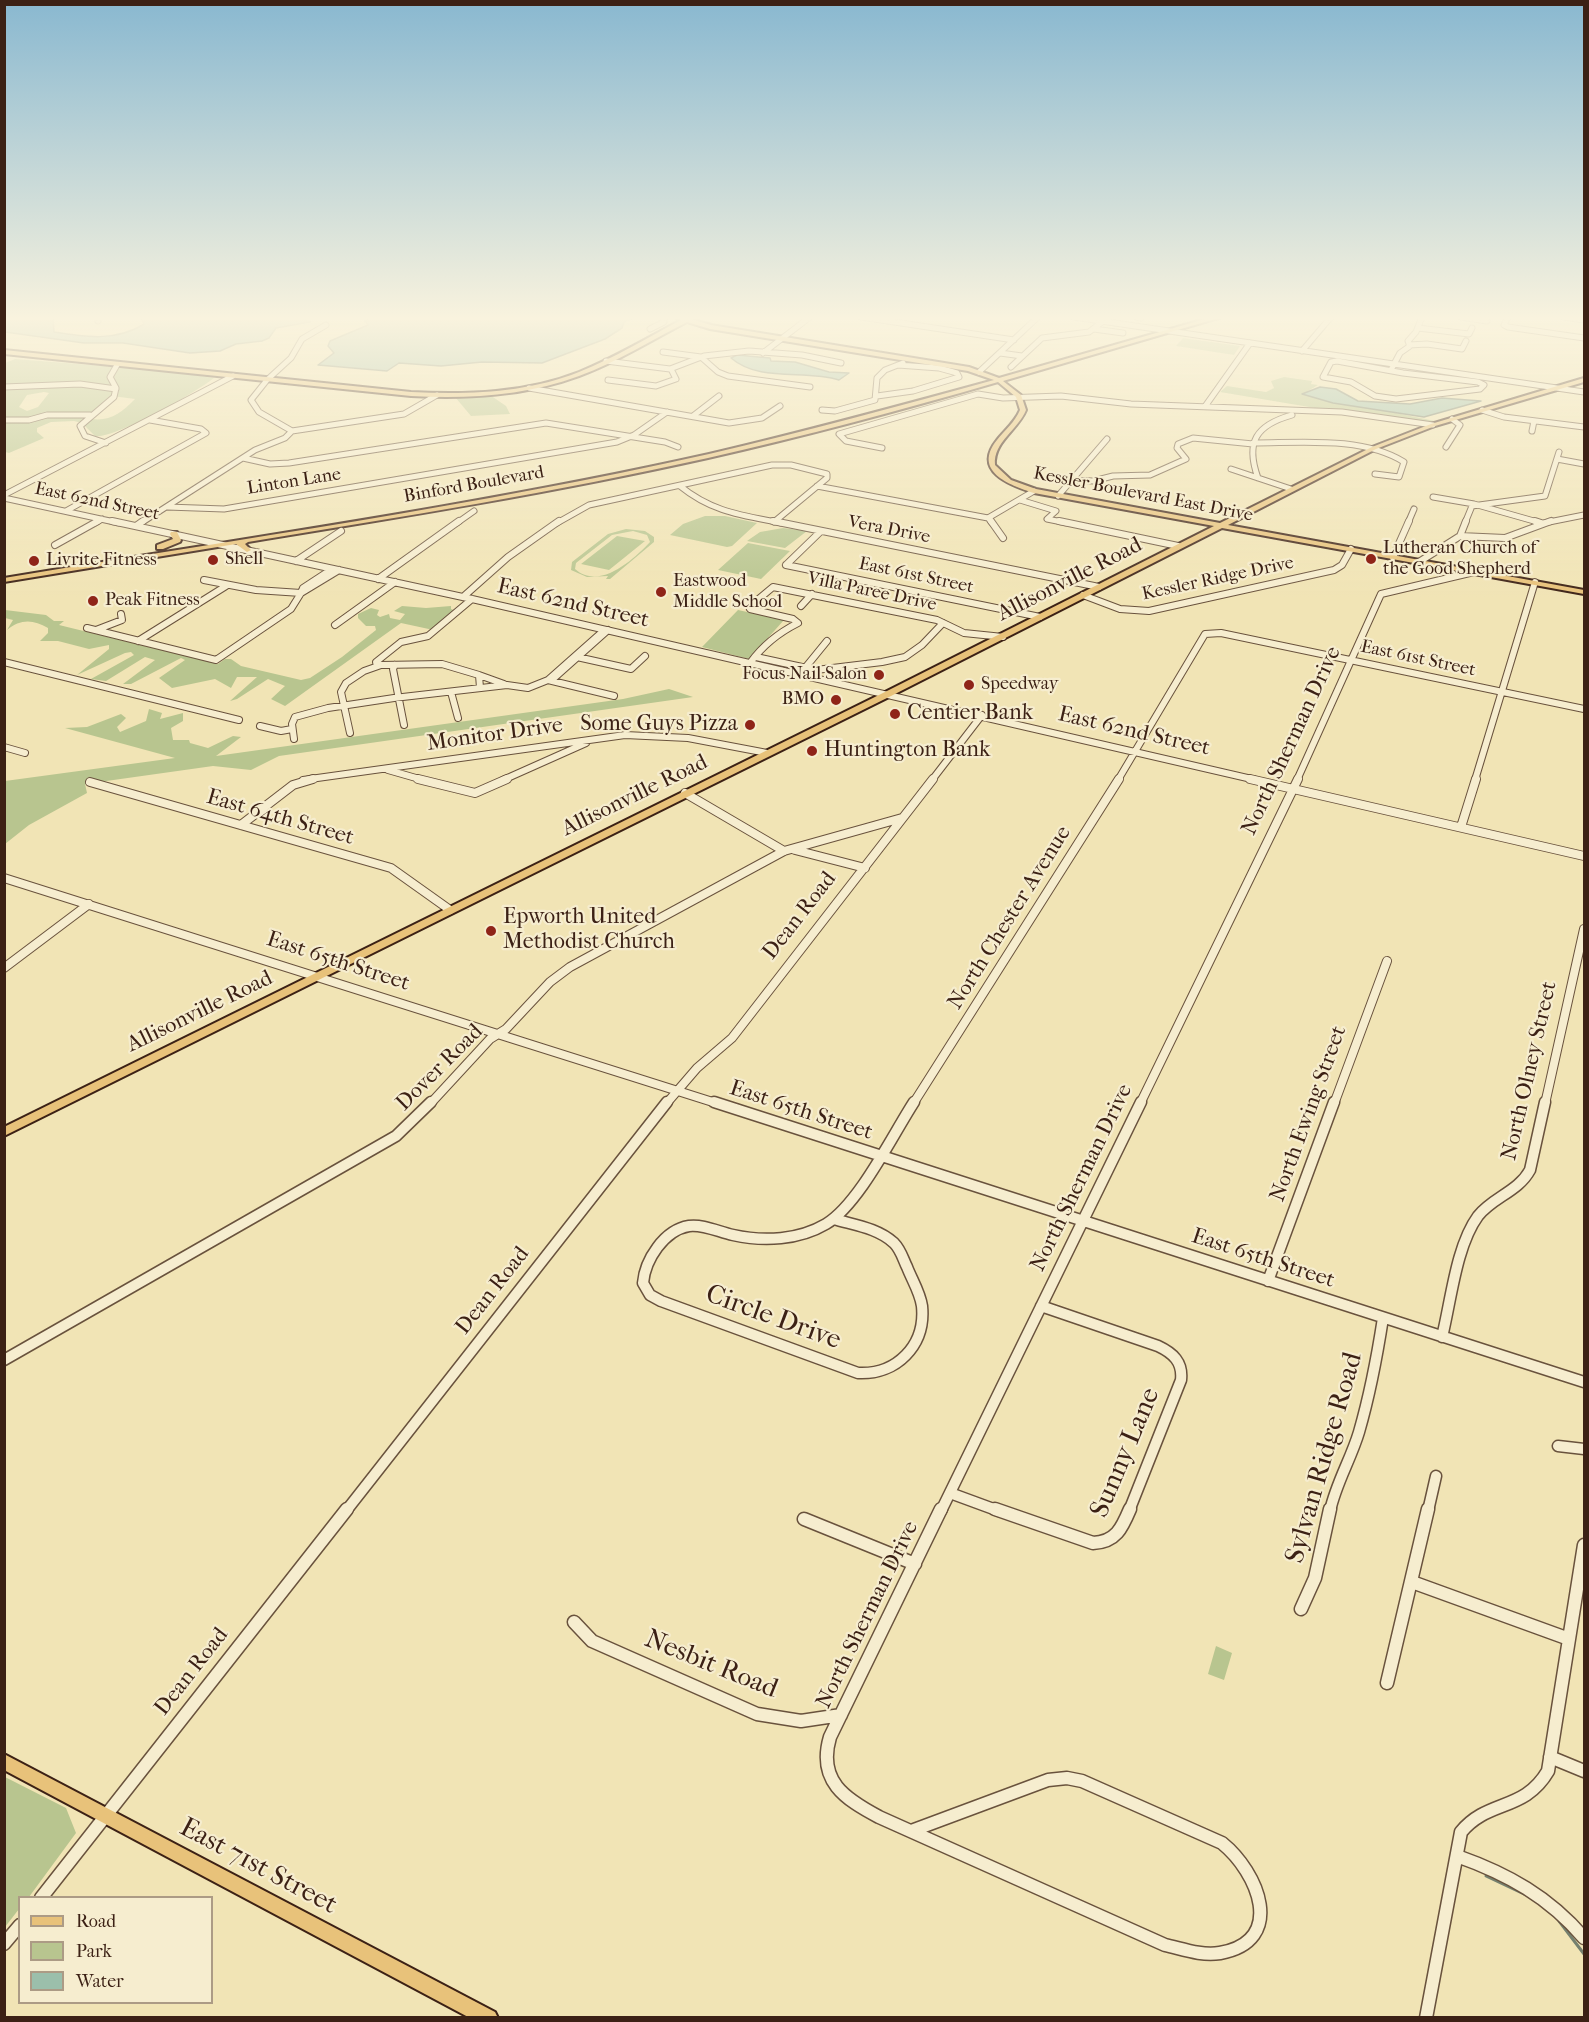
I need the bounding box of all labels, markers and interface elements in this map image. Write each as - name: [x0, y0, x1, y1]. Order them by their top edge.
- street label: Binford Boulevard: [402, 462, 546, 508]
- street label: Kessler Boulevard East Drive: [1031, 463, 1255, 527]
- street label: Linton Lane: [246, 464, 342, 500]
- street label: East 62nd Street: [33, 478, 161, 526]
- street label: Vera Drive: [846, 511, 932, 549]
- street label: Allisonville Road: [993, 532, 1147, 628]
- place label: Lutheran Church of the Good Shepherd: [1383, 538, 1536, 580]
- place label: Shell: [225, 549, 263, 571]
- place label: Livrite Fitness: [46, 550, 157, 572]
- street label: Kessler Ridge Drive: [1140, 552, 1296, 606]
- marker: Lutheran Church of the Good Shepherd: [1364, 552, 1378, 566]
- marker: Shell: [206, 553, 220, 567]
- street label: East 61st Street: [857, 553, 975, 599]
- marker: Livrite Fitness: [27, 554, 41, 568]
- street label: Villa Paree Drive: [806, 568, 938, 616]
- place label: Eastwood Middle School: [673, 571, 782, 614]
- street label: East 62nd Street: [495, 574, 651, 634]
- marker: Eastwood Middle School: [654, 585, 668, 599]
- place label: Peak Fitness: [105, 590, 200, 612]
- marker: Peak Fitness: [86, 594, 100, 608]
- street label: East 61st Street: [1359, 636, 1477, 682]
- street label: North Sherman Drive: [1237, 642, 1347, 840]
- place label: Focus Nail Salon: [742, 664, 867, 686]
- marker: Focus Nail Salon: [872, 668, 886, 682]
- place label: Speedway: [981, 674, 1058, 696]
- marker: Speedway: [962, 678, 976, 692]
- place label: BMO: [782, 689, 824, 711]
- marker: BMO: [829, 693, 843, 707]
- place label: Centier Bank: [907, 701, 1033, 727]
- street label: East 62nd Street: [1056, 702, 1212, 762]
- marker: Centier Bank: [888, 707, 902, 721]
- street label: Monitor Drive: [425, 712, 565, 758]
- place label: Some Guys Pizza: [580, 712, 738, 738]
- marker: Some Guys Pizza: [743, 718, 757, 732]
- place label: Huntington Bank: [824, 738, 990, 764]
- marker: Huntington Bank: [805, 744, 819, 758]
- street label: Allisonville Road: [558, 749, 712, 843]
- street label: East 64th Street: [203, 784, 357, 852]
- street label: North Chester Avenue: [943, 821, 1077, 1015]
- street label: Dean Road: [757, 867, 843, 965]
- place label: Epworth United Methodist Church: [503, 905, 675, 956]
- marker: Epworth United Methodist Church: [484, 924, 498, 938]
- street label: East 65th Street: [263, 926, 413, 998]
- street label: Allisonville Road: [123, 965, 277, 1059]
- street label: North Olney Street: [1497, 979, 1563, 1163]
- street label: Dover Road: [391, 1019, 489, 1117]
- street label: North Ewing Street: [1265, 1023, 1353, 1205]
- street label: East 65th Street: [726, 1075, 876, 1147]
- street label: North Sherman Drive: [1025, 1080, 1139, 1276]
- street label: East 65th Street: [1188, 1223, 1338, 1295]
- street label: Dean Road: [450, 1242, 536, 1340]
- street label: Circle Drive: [701, 1279, 845, 1357]
- street label: Sylvan Ridge Road: [1279, 1349, 1371, 1567]
- street label: Sunny Lane: [1084, 1383, 1168, 1523]
- street label: North Sherman Drive: [811, 1517, 925, 1713]
- street label: Dean Road: [149, 1623, 235, 1721]
- street label: Nesbit Road: [640, 1624, 782, 1706]
- street label: East 71st Street: [174, 1812, 342, 1922]
- legend: [18, 1896, 213, 2004]
- text: Road: [76, 1911, 116, 1932]
- text: Park: [76, 1941, 112, 1962]
- text: Water: [76, 1971, 124, 1992]

